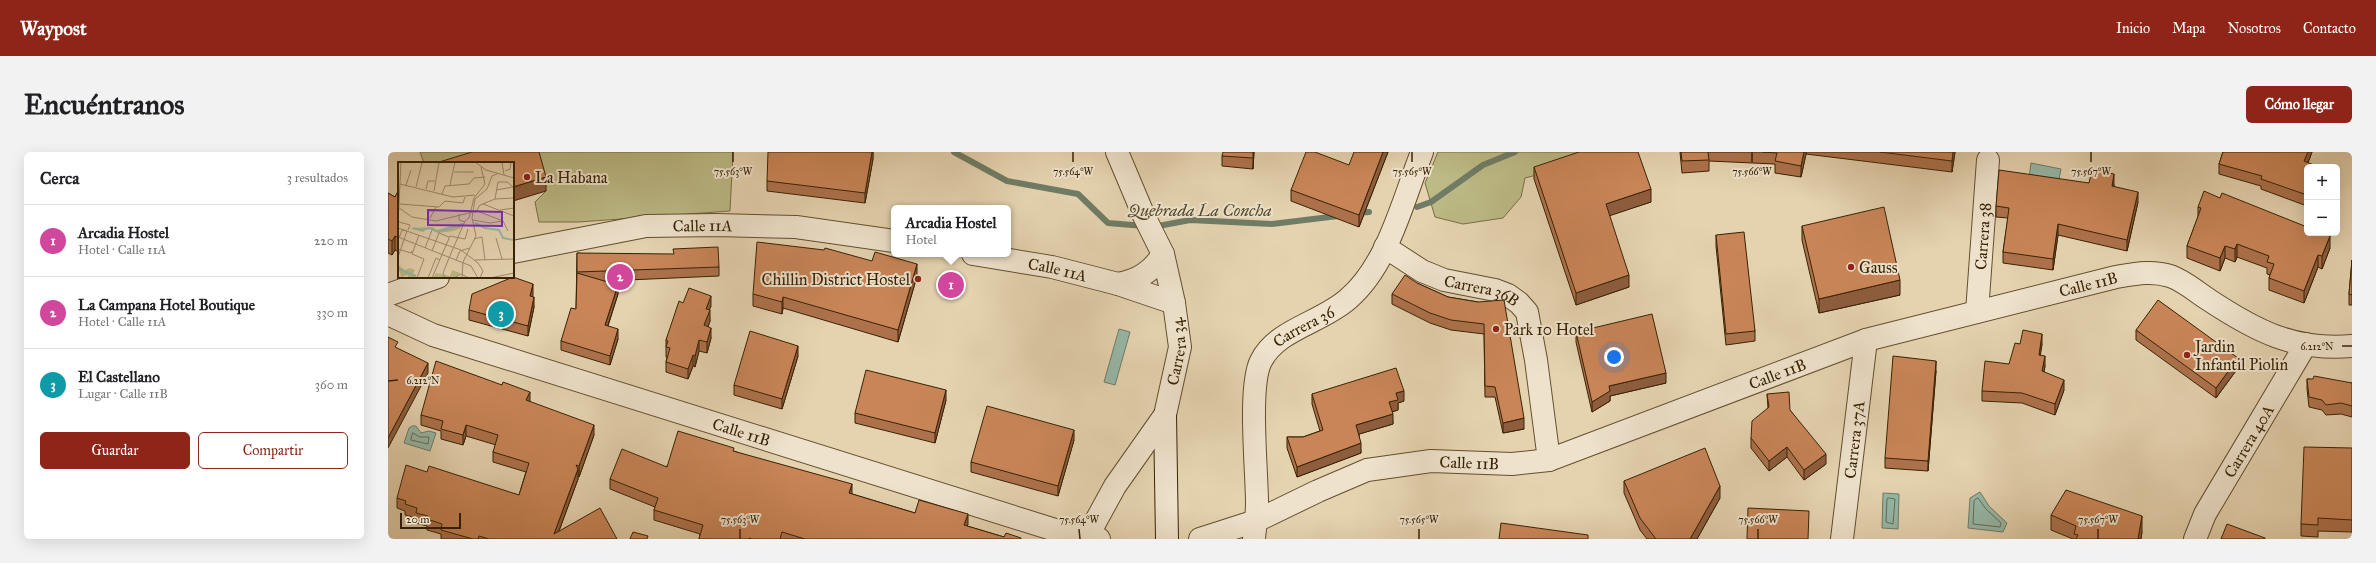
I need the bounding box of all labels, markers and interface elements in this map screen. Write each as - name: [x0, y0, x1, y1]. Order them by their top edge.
- text: Waypost: [20, 17, 87, 40]
- text: Inicio: [2116, 20, 2150, 37]
- text: Mapa: [2172, 20, 2205, 37]
- text: Nosotros: [2227, 20, 2281, 37]
- text: Contacto: [2303, 20, 2356, 37]
- button: Cómo llegar: [2246, 86, 2352, 123]
- text: Encuéntranos: [24, 87, 185, 122]
- inset map: [398, 162, 514, 278]
- map controls: [2304, 164, 2340, 236]
- button: +: [2304, 164, 2340, 200]
- text: 75.563°W: [714, 166, 753, 178]
- text: 75.564°W: [1053, 166, 1094, 178]
- text: 75.565°W: [1392, 166, 1432, 178]
- text: 75.566°W: [1732, 166, 1772, 178]
- text: 75.567°W: [2071, 166, 2111, 178]
- text: Cerca: [40, 168, 79, 189]
- place label: La Habana: [535, 168, 608, 187]
- text: 3 resultados: [287, 170, 348, 186]
- marker: La Habana: [522, 172, 532, 182]
- water label: Quebrada La Concha: [1127, 200, 1272, 221]
- button: −: [2304, 200, 2340, 236]
- street label: Carrera 38: [1971, 202, 1994, 270]
- popup: [891, 205, 1011, 257]
- text: Arcadia Hostel: [905, 214, 997, 232]
- street label: Calle 11A: [672, 215, 733, 235]
- text: Arcadia Hostel: [78, 224, 169, 242]
- text: Hotel: [905, 232, 937, 248]
- text: 1: [50, 233, 56, 249]
- text: 220 m: [314, 233, 348, 249]
- text: Hotel · Calle 11A: [78, 242, 166, 258]
- street label: Calle 11A: [1027, 254, 1089, 285]
- place label: Gauss: [1859, 258, 1898, 277]
- pin: 2: [607, 262, 633, 292]
- marker: Gauss: [1846, 262, 1856, 272]
- street label: Calle 11B: [2057, 268, 2119, 301]
- place label: Chillin District Hostel: [762, 270, 911, 289]
- pin: 1: [938, 270, 964, 300]
- street label: Carrera 36B: [1442, 271, 1523, 310]
- marker: Chillin District Hostel: [913, 274, 923, 284]
- text: La Campana Hotel Boutique: [78, 296, 255, 314]
- pin: 3: [488, 299, 514, 329]
- street label: Carrera 36: [1269, 301, 1338, 351]
- text: 2: [50, 305, 56, 321]
- text: 330 m: [316, 305, 348, 321]
- text: Hotel · Calle 11A: [78, 314, 166, 330]
- street label: Carrera 34: [1162, 316, 1190, 387]
- place label: Park 10 Hotel: [1504, 320, 1595, 339]
- marker: Park 10 Hotel: [1491, 324, 1501, 334]
- place label: Jardin Infantil Piolin: [2193, 337, 2288, 374]
- text: 6.212°N: [2300, 341, 2334, 353]
- your location: [1604, 347, 1624, 367]
- marker: Jardin Infantil Piolin: [2182, 350, 2192, 360]
- street label: Calle 11B: [1746, 354, 1809, 393]
- text: El Castellano: [78, 368, 160, 386]
- text: 6.212°N: [406, 375, 440, 387]
- text: 3: [50, 377, 56, 393]
- text: 360 m: [315, 377, 348, 393]
- text: Lugar · Calle 11B: [78, 386, 168, 402]
- street label: Carrera 37A: [1840, 400, 1868, 480]
- street label: Carrera 40A: [2219, 401, 2278, 481]
- street label: Calle 11B: [710, 414, 773, 450]
- button: Guardar: [40, 432, 190, 469]
- button: Compartir: [198, 432, 348, 469]
- street label: Calle 11B: [1439, 452, 1499, 473]
- scale bar: [400, 511, 461, 530]
- text: 20 m: [406, 513, 429, 526]
- text: 75.563°W: [721, 514, 760, 526]
- text: 75.564°W: [1059, 514, 1100, 526]
- text: 75.565°W: [1399, 514, 1439, 526]
- text: 75.566°W: [1738, 514, 1778, 526]
- text: 75.567°W: [2078, 514, 2118, 526]

